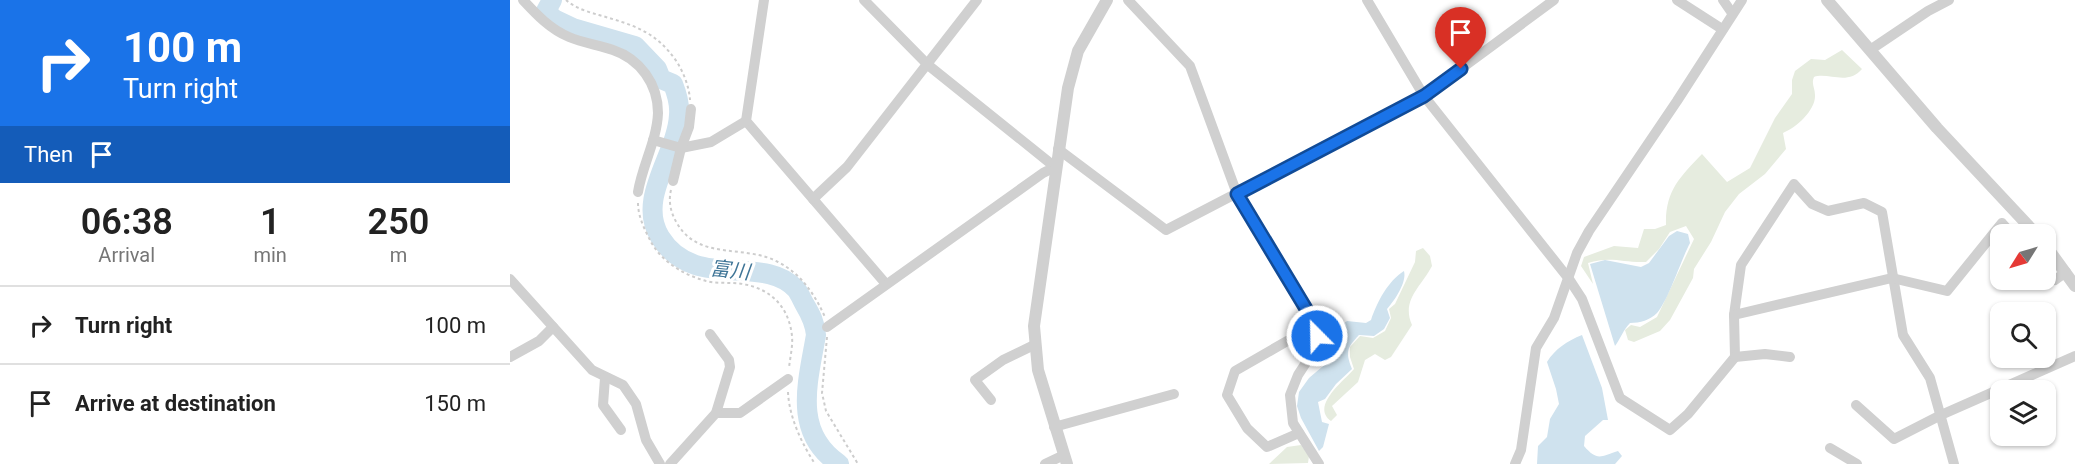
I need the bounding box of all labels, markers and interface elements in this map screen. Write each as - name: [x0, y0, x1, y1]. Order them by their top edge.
- pin: [1435, 7, 1486, 69]
- icon: arrive: [1444, 16, 1477, 49]
- text: 100 m: [123, 23, 242, 72]
- icon: right: [24, 24, 102, 102]
- text: Turn right: [123, 73, 238, 105]
- icon: arrive: [85, 138, 118, 171]
- text: Then: [24, 142, 73, 167]
- text: 06:38: [81, 201, 173, 243]
- text: 1: [260, 201, 280, 243]
- text: 250: [368, 201, 429, 243]
- north arrow: [1990, 224, 2056, 290]
- map controls: [1990, 224, 2056, 446]
- text: Arrival: [98, 243, 155, 267]
- text: min: [253, 243, 287, 267]
- text: m: [390, 243, 407, 267]
- water label: 富川: [709, 256, 753, 284]
- button: search: [1990, 302, 2056, 368]
- position arrow: [1285, 304, 1349, 368]
- icon: right: [24, 309, 57, 342]
- text: Turn right: [75, 313, 172, 338]
- text: 100 m: [424, 313, 486, 338]
- button: layers: [1990, 380, 2056, 446]
- icon: arrive: [24, 387, 57, 420]
- text: Arrive at destination: [75, 391, 276, 416]
- text: 150 m: [424, 391, 486, 416]

